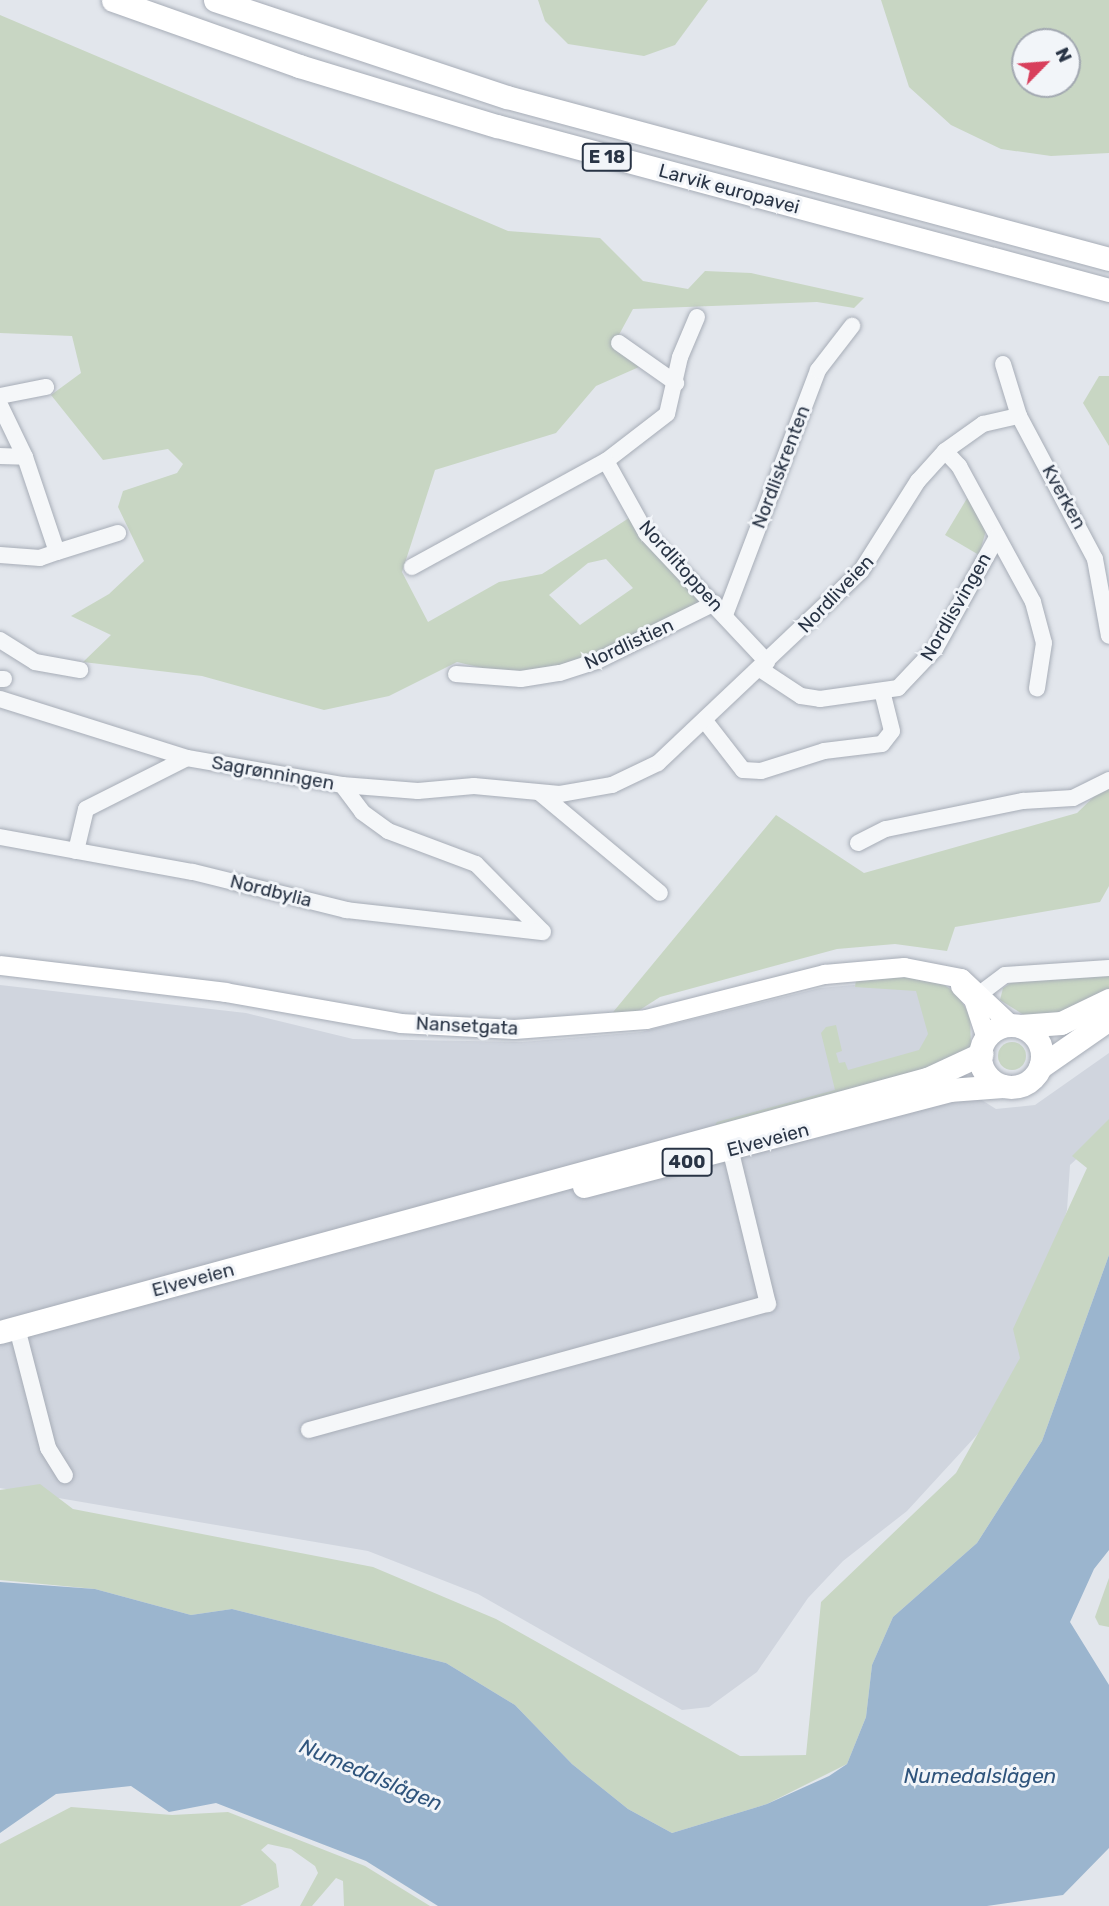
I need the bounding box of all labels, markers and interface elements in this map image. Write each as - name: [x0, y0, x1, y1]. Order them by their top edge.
- north arrow: [1011, 28, 1081, 98]
- text: N: [1050, 44, 1077, 66]
- road number: E 18: [581, 142, 633, 172]
- street label: Larvik europavei: [656, 159, 802, 219]
- street label: Nordliskrenten: [747, 402, 815, 532]
- street label: Kverken: [1037, 461, 1091, 533]
- street label: Nordlitoppen: [634, 516, 728, 616]
- street label: Nordlisvingen: [916, 549, 996, 665]
- street label: Nordliveien: [793, 550, 879, 638]
- street label: Nordlistien: [581, 613, 677, 675]
- street label: Sagrønningen: [210, 751, 336, 795]
- street label: Nordbylia: [228, 870, 314, 912]
- street label: Nansetgata: [415, 1012, 519, 1040]
- street label: Elveveien: [724, 1118, 812, 1162]
- road number: 400: [661, 1148, 713, 1176]
- street label: Elveveien: [149, 1258, 237, 1302]
- water label: Numedalslågen: [296, 1734, 446, 1816]
- water label: Numedalslågen: [904, 1763, 1056, 1789]

